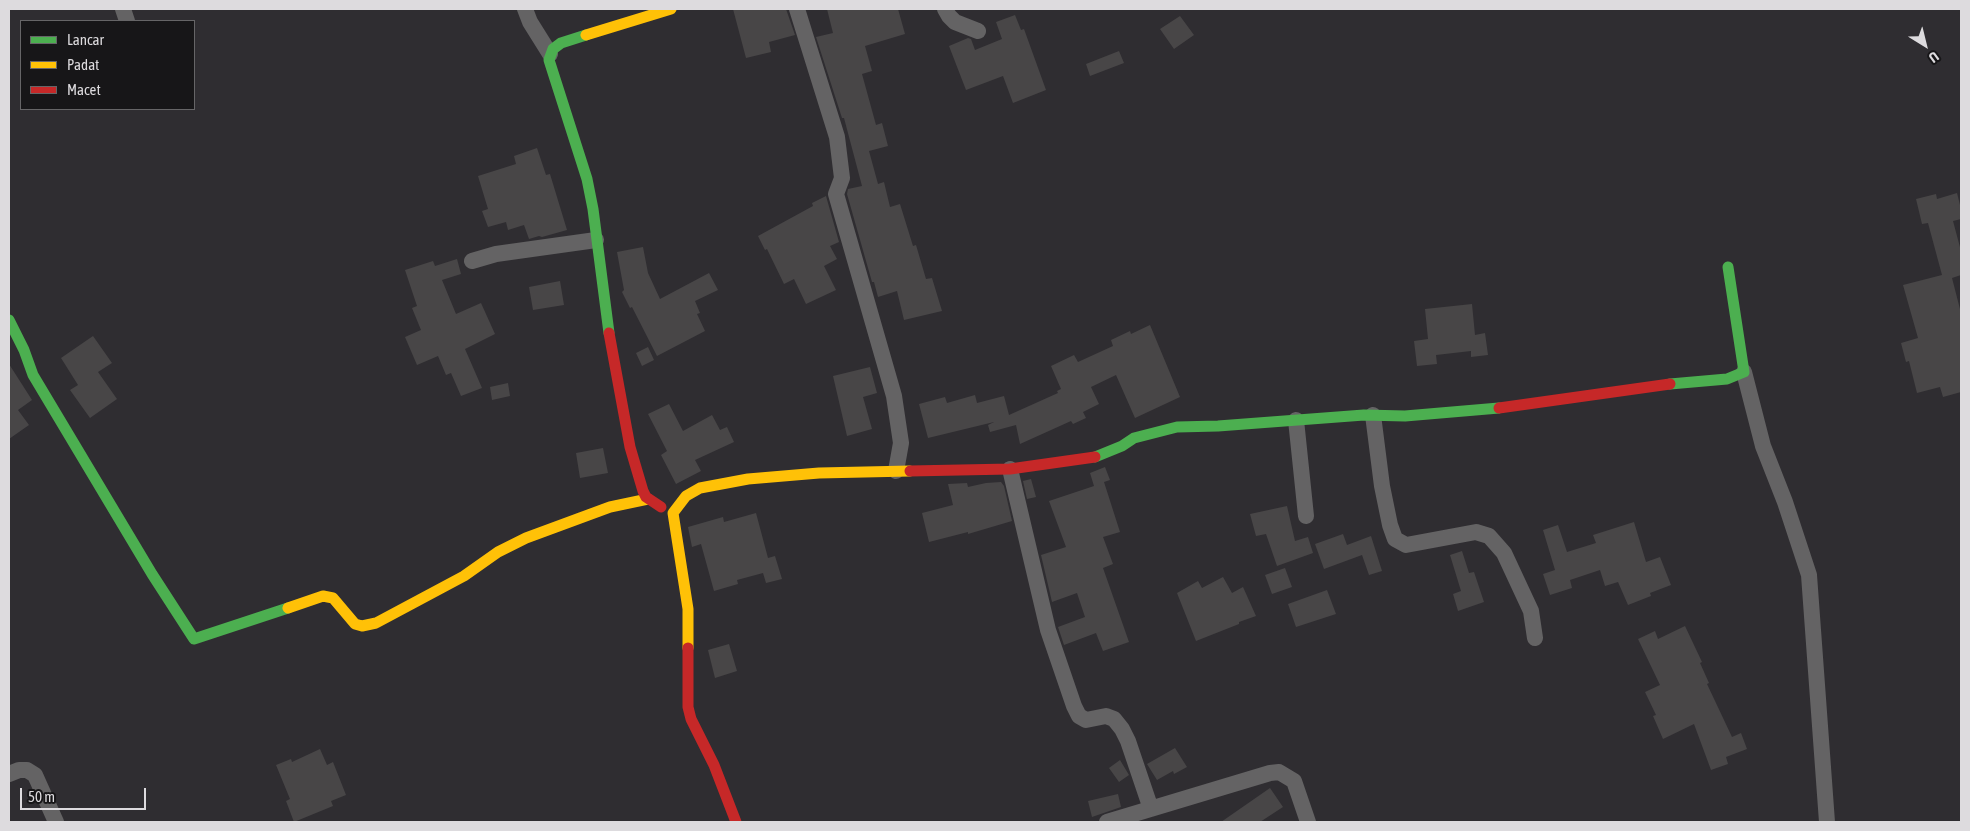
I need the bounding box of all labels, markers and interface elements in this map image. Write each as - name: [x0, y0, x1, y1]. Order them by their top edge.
- legend: [20, 20, 195, 110]
- north arrow: [1900, 20, 1950, 70]
- text: Lancar: [67, 31, 104, 48]
- text: U: [1926, 48, 1942, 66]
- text: Padat: [67, 56, 99, 73]
- text: Macet: [67, 81, 101, 98]
- scale bar: [22, 778, 149, 810]
- text: 50 m: [28, 788, 55, 805]

